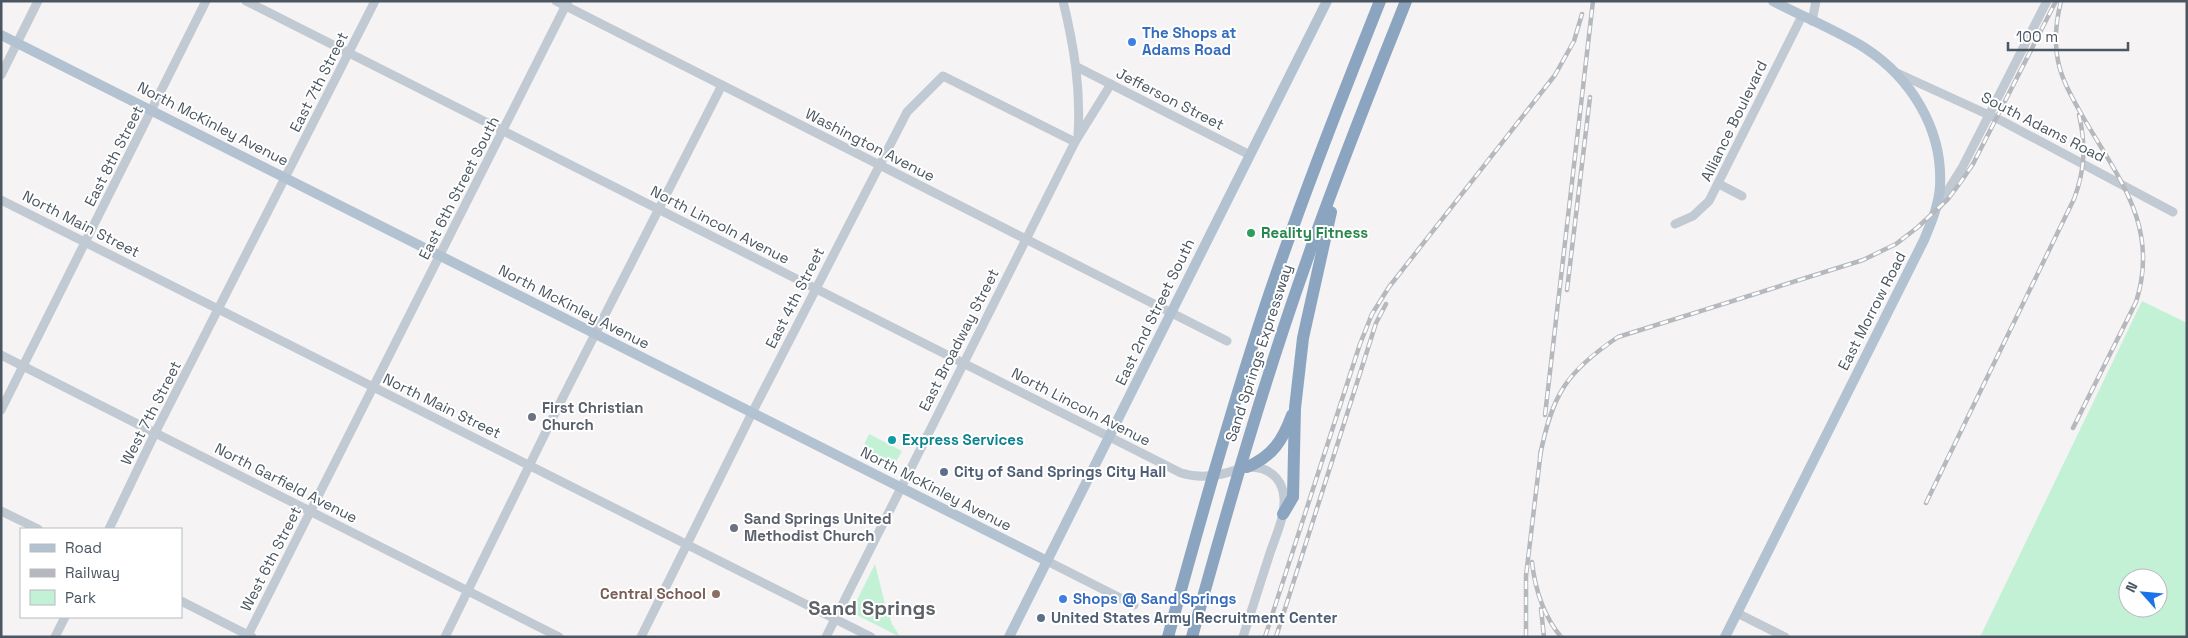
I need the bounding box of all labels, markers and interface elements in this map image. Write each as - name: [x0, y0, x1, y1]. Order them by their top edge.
- scale bar: [2008, 20, 2128, 52]
- place label: The Shops at Adams Road: [1142, 23, 1236, 59]
- text: 100 m: [2016, 27, 2058, 46]
- street label: East 7th Street: [285, 28, 352, 135]
- marker: The Shops at Adams Road: [1126, 36, 1138, 48]
- street label: Alliance Boulevard: [1696, 57, 1771, 184]
- street label: Jefferson Street: [1113, 63, 1227, 134]
- street label: North McKinley Avenue: [134, 77, 292, 170]
- street label: South Adams Road: [1978, 87, 2108, 166]
- street label: East 8th Street: [80, 102, 147, 209]
- street label: Washington Avenue: [802, 104, 938, 185]
- street label: East 6th Street South: [414, 113, 503, 263]
- street label: North Lincoln Avenue: [647, 181, 793, 268]
- street label: North Main Street: [19, 186, 143, 261]
- place label: Reality Fitness: [1261, 223, 1368, 242]
- marker: Reality Fitness: [1245, 227, 1257, 239]
- street label: East 2nd Street South: [1111, 235, 1198, 388]
- street label: East 4th Street: [761, 244, 828, 351]
- street label: East Morrow Road: [1833, 248, 1910, 373]
- street label: North McKinley Avenue: [495, 260, 653, 353]
- street label: Sand Springs Expressway: [1221, 262, 1296, 444]
- street label: East Broadway Street: [914, 265, 1003, 414]
- street label: West 7th Street: [116, 357, 185, 468]
- street label: North Lincoln Avenue: [1008, 363, 1154, 450]
- street label: North Main Street: [380, 369, 504, 442]
- place label: First Christian Church: [542, 398, 643, 434]
- marker: First Christian Church: [526, 411, 538, 423]
- place label: Express Services: [902, 430, 1024, 449]
- marker: Express Services: [886, 434, 898, 446]
- street label: North Garfield Avenue: [212, 438, 361, 527]
- street label: North McKinley Avenue: [857, 442, 1015, 535]
- place label: City of Sand Springs City Hall: [954, 462, 1166, 481]
- marker: City of Sand Springs City Hall: [938, 466, 950, 478]
- street label: West 6th Street: [236, 503, 305, 614]
- place label: Sand Springs United Methodist Church: [744, 509, 892, 545]
- marker: Sand Springs United Methodist Church: [728, 522, 740, 534]
- legend: [20, 528, 182, 618]
- text: Road: [65, 538, 102, 557]
- text: Railway: [65, 563, 120, 582]
- north arrow: [2118, 568, 2168, 618]
- text: N: [2121, 579, 2142, 595]
- place label: Central School: [600, 584, 706, 603]
- text: Park: [65, 588, 96, 607]
- marker: Central School: [710, 588, 722, 600]
- place label: Shops @ Sand Springs: [1073, 589, 1237, 608]
- marker: Shops @ Sand Springs: [1057, 593, 1069, 605]
- district label: Sand Springs: [808, 595, 936, 621]
- place label: United States Army Recruitment Center: [1051, 608, 1338, 627]
- marker: United States Army Recruitment Center: [1035, 612, 1047, 624]

